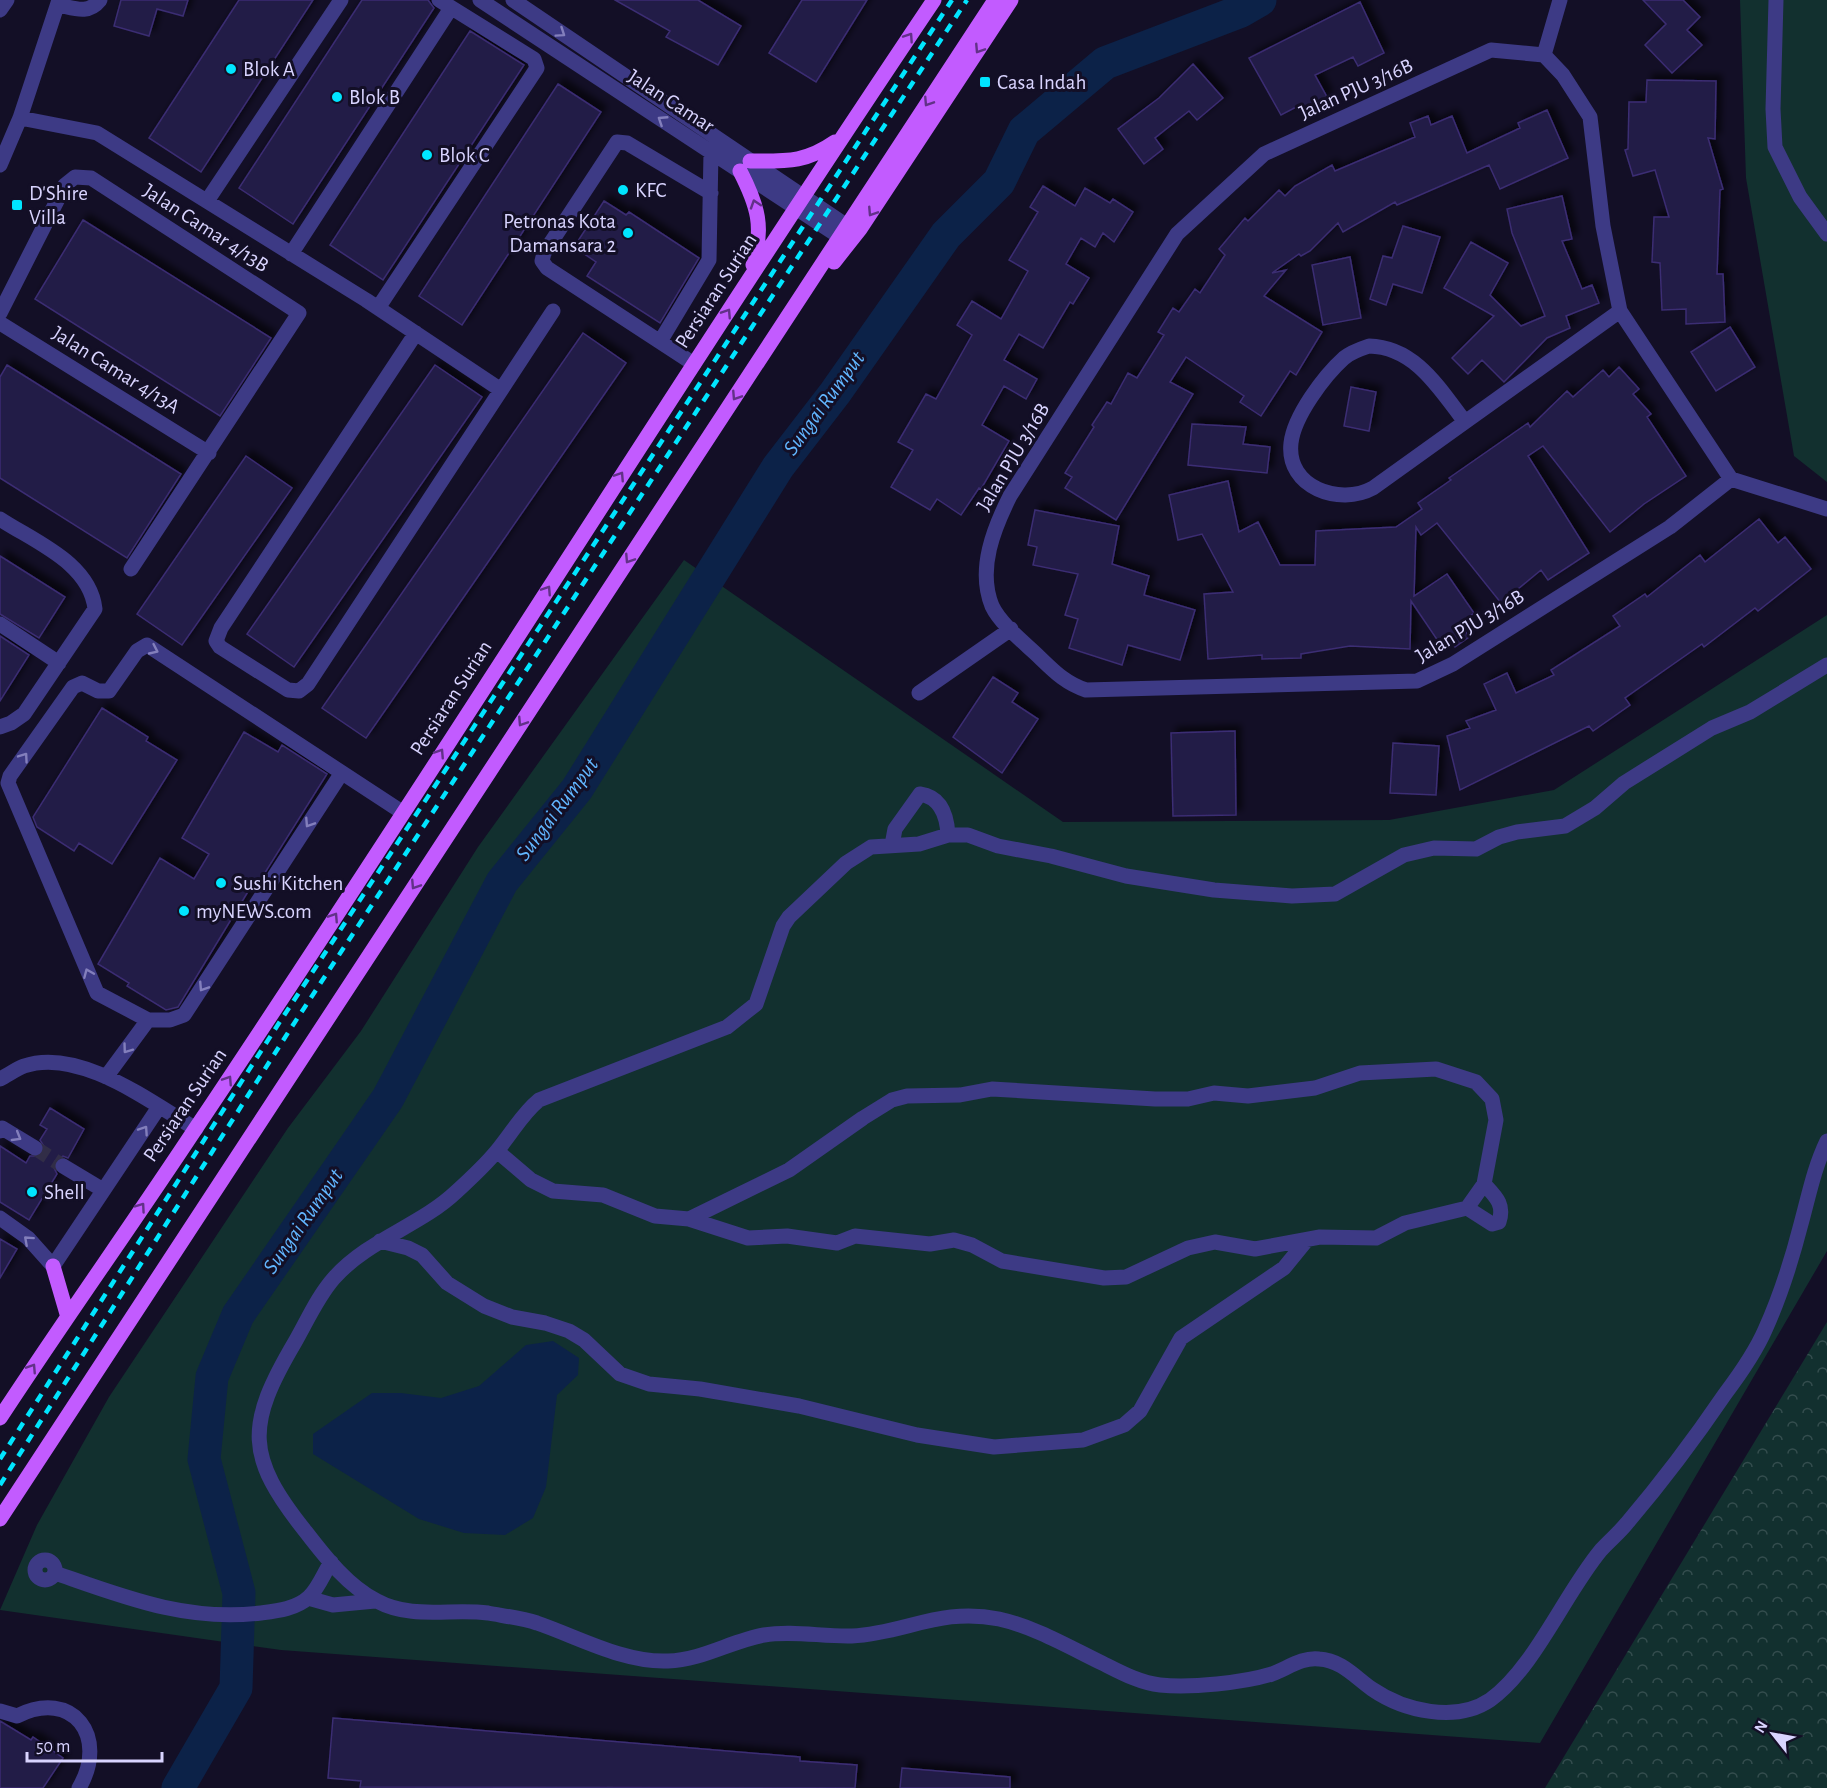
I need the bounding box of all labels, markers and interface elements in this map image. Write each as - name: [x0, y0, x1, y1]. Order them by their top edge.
- one-way arrow: [554, 26, 565, 37]
- one-way arrow: [902, 32, 913, 43]
- one-way arrow: [975, 42, 986, 53]
- street label: Jalan PJU 3/16B: [1296, 55, 1416, 123]
- place label: Blok A: [243, 59, 295, 80]
- marker: Blok A: [224, 62, 238, 76]
- street label: Jalan Camar: [624, 65, 718, 137]
- place label: Casa Indah: [997, 72, 1086, 93]
- marker: Casa Indah: [978, 75, 992, 89]
- place label: Blok B: [349, 87, 400, 108]
- marker: Blok B: [330, 90, 344, 104]
- one-way arrow: [925, 95, 936, 106]
- one-way arrow: [658, 116, 669, 127]
- place label: Blok C: [439, 145, 490, 166]
- marker: Blok C: [420, 148, 434, 162]
- street label: Jalan Camar 4/13B: [139, 180, 273, 276]
- place label: KFC: [635, 180, 667, 201]
- place label: D'Shire Villa: [29, 183, 88, 228]
- marker: KFC: [616, 183, 630, 197]
- marker: D'Shire Villa: [10, 198, 24, 212]
- one-way arrow: [750, 199, 762, 210]
- one-way arrow: [868, 205, 879, 216]
- place label: Petronas Kota Damansara 2: [503, 211, 616, 256]
- marker: Petronas Kota Damansara 2: [621, 226, 635, 240]
- street label: Persiaran Surian: [671, 230, 761, 352]
- one-way arrow: [720, 309, 731, 320]
- street label: Jalan Camar 4/13A: [49, 322, 183, 418]
- water label: Sungai Rumput: [779, 346, 870, 460]
- one-way arrow: [732, 389, 743, 400]
- street label: Jalan PJU 3/16B: [973, 399, 1053, 515]
- one-way arrow: [613, 472, 624, 483]
- one-way arrow: [625, 552, 636, 563]
- one-way arrow: [539, 586, 551, 596]
- street label: Jalan PJU 3/16B: [1412, 586, 1528, 666]
- street label: Persiaran Surian: [406, 637, 496, 759]
- one-way arrow: [148, 643, 159, 655]
- one-way arrow: [518, 716, 529, 727]
- one-way arrow: [433, 749, 444, 760]
- one-way arrow: [17, 752, 28, 763]
- water label: Sungai Rumput: [511, 753, 604, 865]
- one-way arrow: [305, 816, 316, 827]
- place label: Sushi Kitchen: [233, 873, 343, 894]
- marker: Sushi Kitchen: [214, 876, 228, 890]
- one-way arrow: [411, 879, 422, 890]
- place label: myNEWS.com: [196, 901, 312, 922]
- marker: myNEWS.com: [177, 904, 191, 918]
- one-way arrow: [327, 913, 338, 924]
- one-way arrow: [84, 968, 96, 979]
- one-way arrow: [198, 981, 210, 991]
- one-way arrow: [123, 1042, 134, 1053]
- street label: Persiaran Surian: [139, 1044, 231, 1166]
- one-way arrow: [220, 1076, 232, 1086]
- one-way arrow: [137, 1125, 148, 1136]
- one-way arrow: [11, 1130, 21, 1142]
- water label: Sungai Rumput: [259, 1164, 348, 1278]
- place label: Shell: [44, 1182, 85, 1203]
- marker: Shell: [25, 1185, 39, 1199]
- one-way arrow: [134, 1203, 145, 1214]
- one-way arrow: [24, 1236, 35, 1247]
- one-way arrow: [25, 1364, 36, 1375]
- north arrow: [1743, 1704, 1803, 1764]
- text: N: [1751, 1718, 1771, 1736]
- scale bar: [27, 1725, 162, 1763]
- text: 50 m: [36, 1738, 70, 1756]

